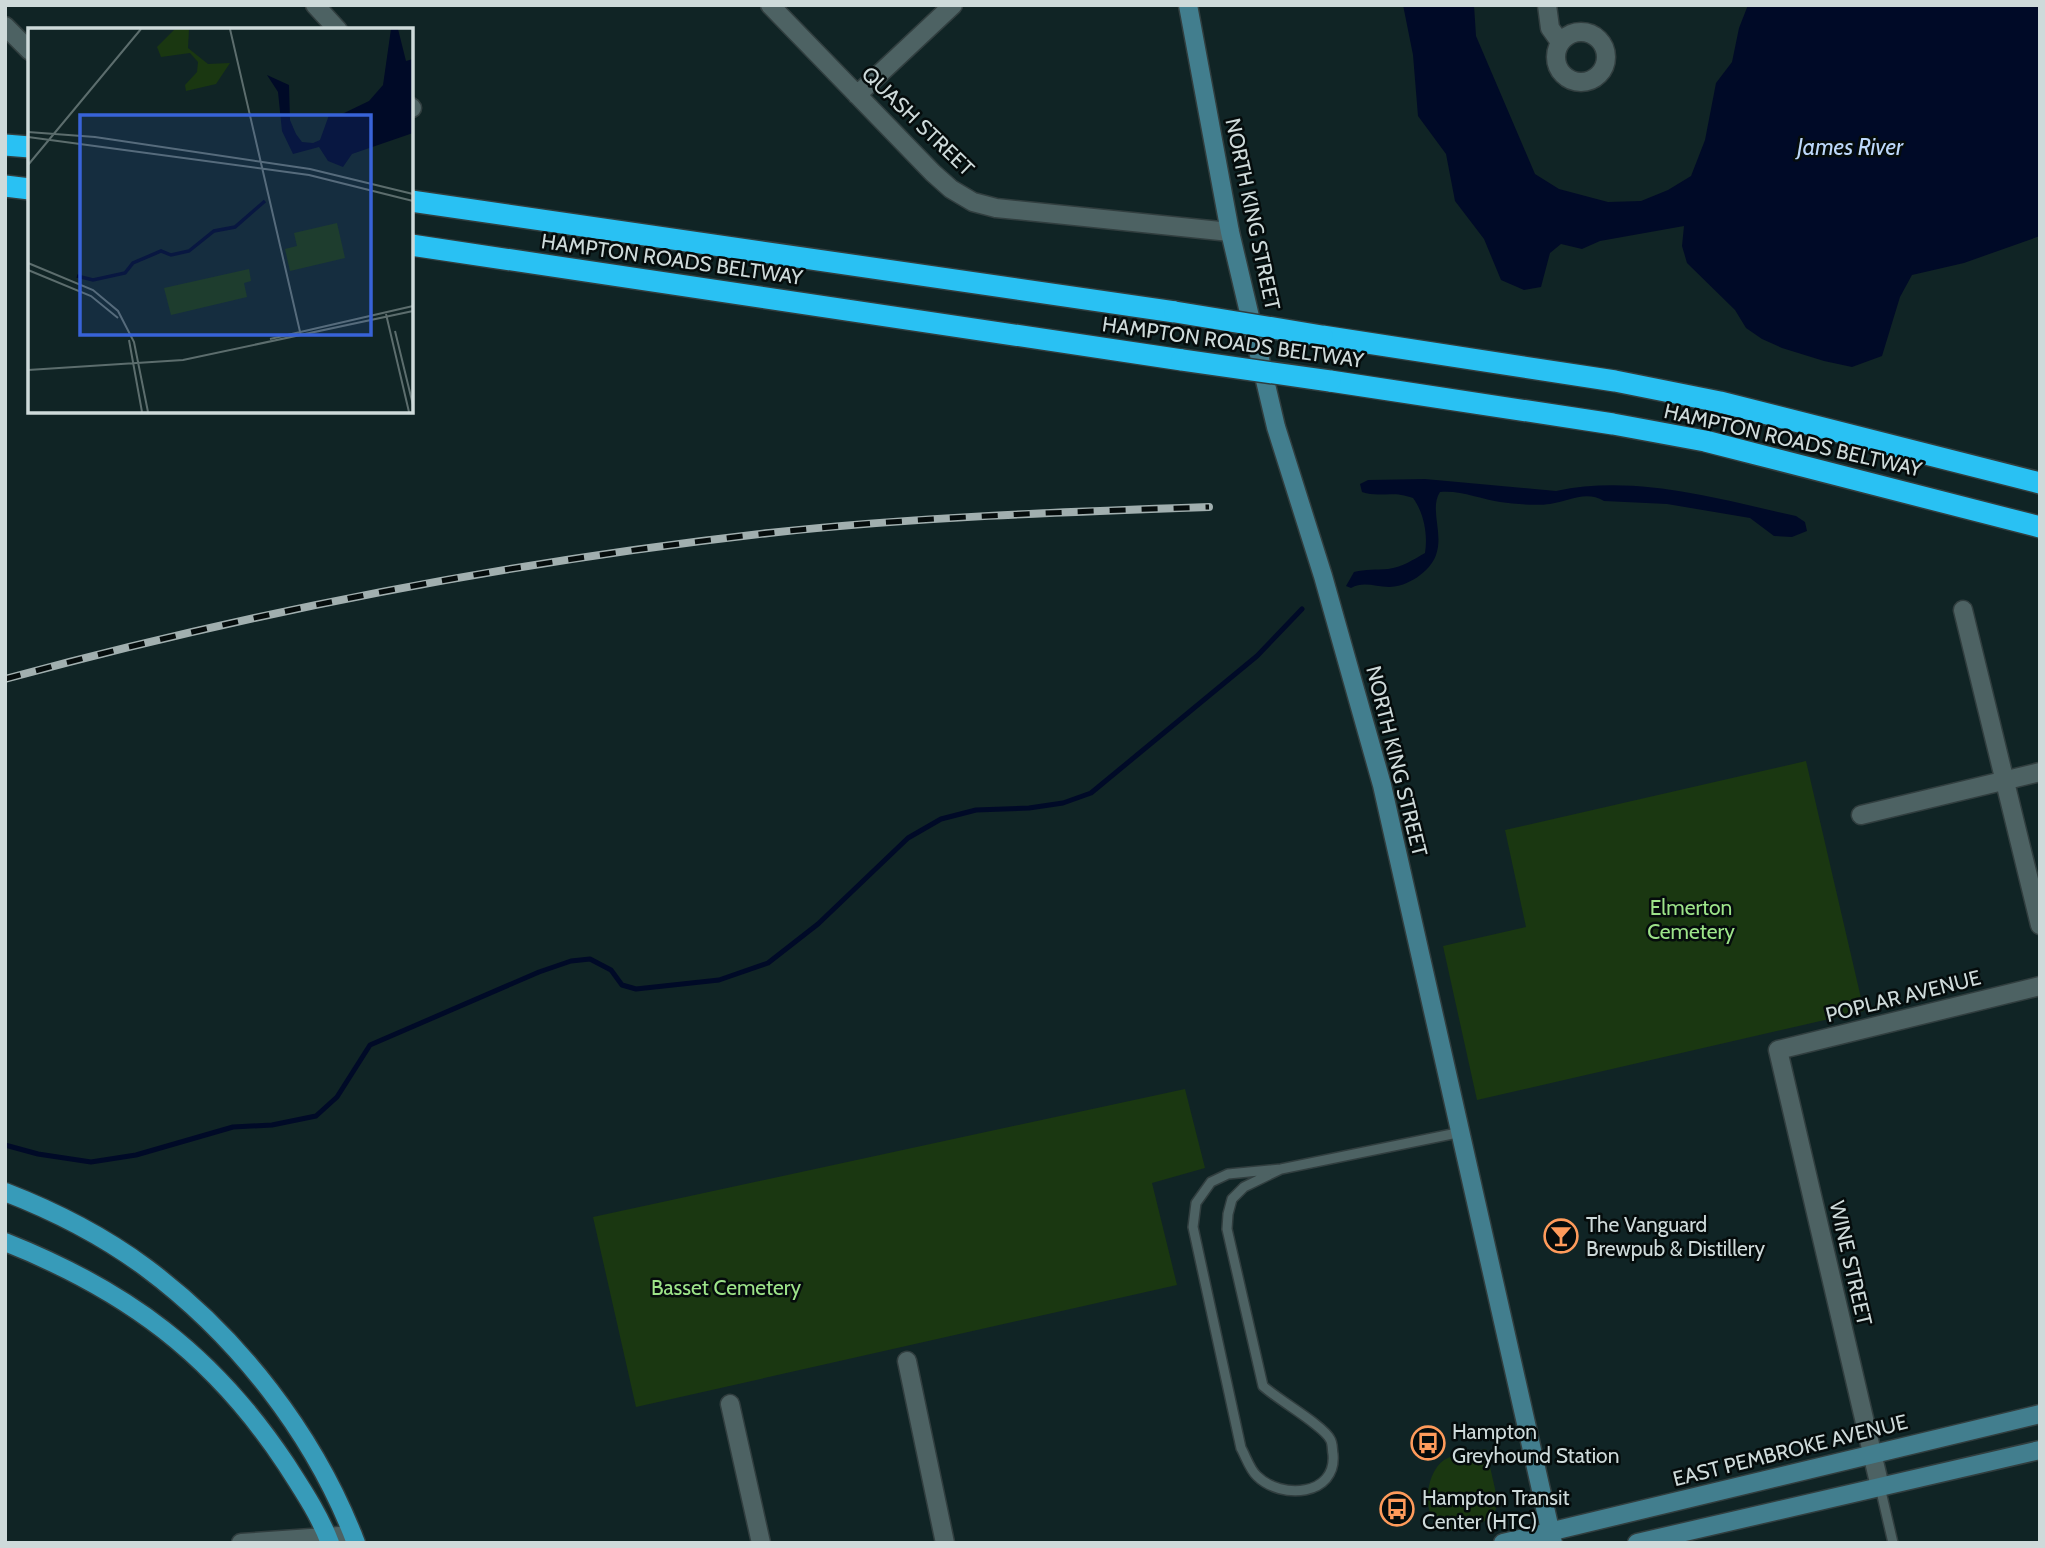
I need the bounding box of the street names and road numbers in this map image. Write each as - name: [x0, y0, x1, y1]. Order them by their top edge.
- street label: QUASH STREET: [857, 61, 979, 181]
- street label: NORTH KING STREET: [1220, 116, 1286, 312]
- street label: HAMPTON ROADS BELTWAY: [540, 228, 806, 290]
- street label: HAMPTON ROADS BELTWAY: [1101, 311, 1367, 373]
- street label: HAMPTON ROADS BELTWAY: [1662, 398, 1925, 482]
- street label: NORTH KING STREET: [1361, 663, 1433, 859]
- street label: POPLAR AVENUE: [1823, 965, 1983, 1027]
- street label: WINE STREET: [1825, 1198, 1877, 1328]
- street label: EAST PEMBROKE AVENUE: [1670, 1409, 1910, 1491]

